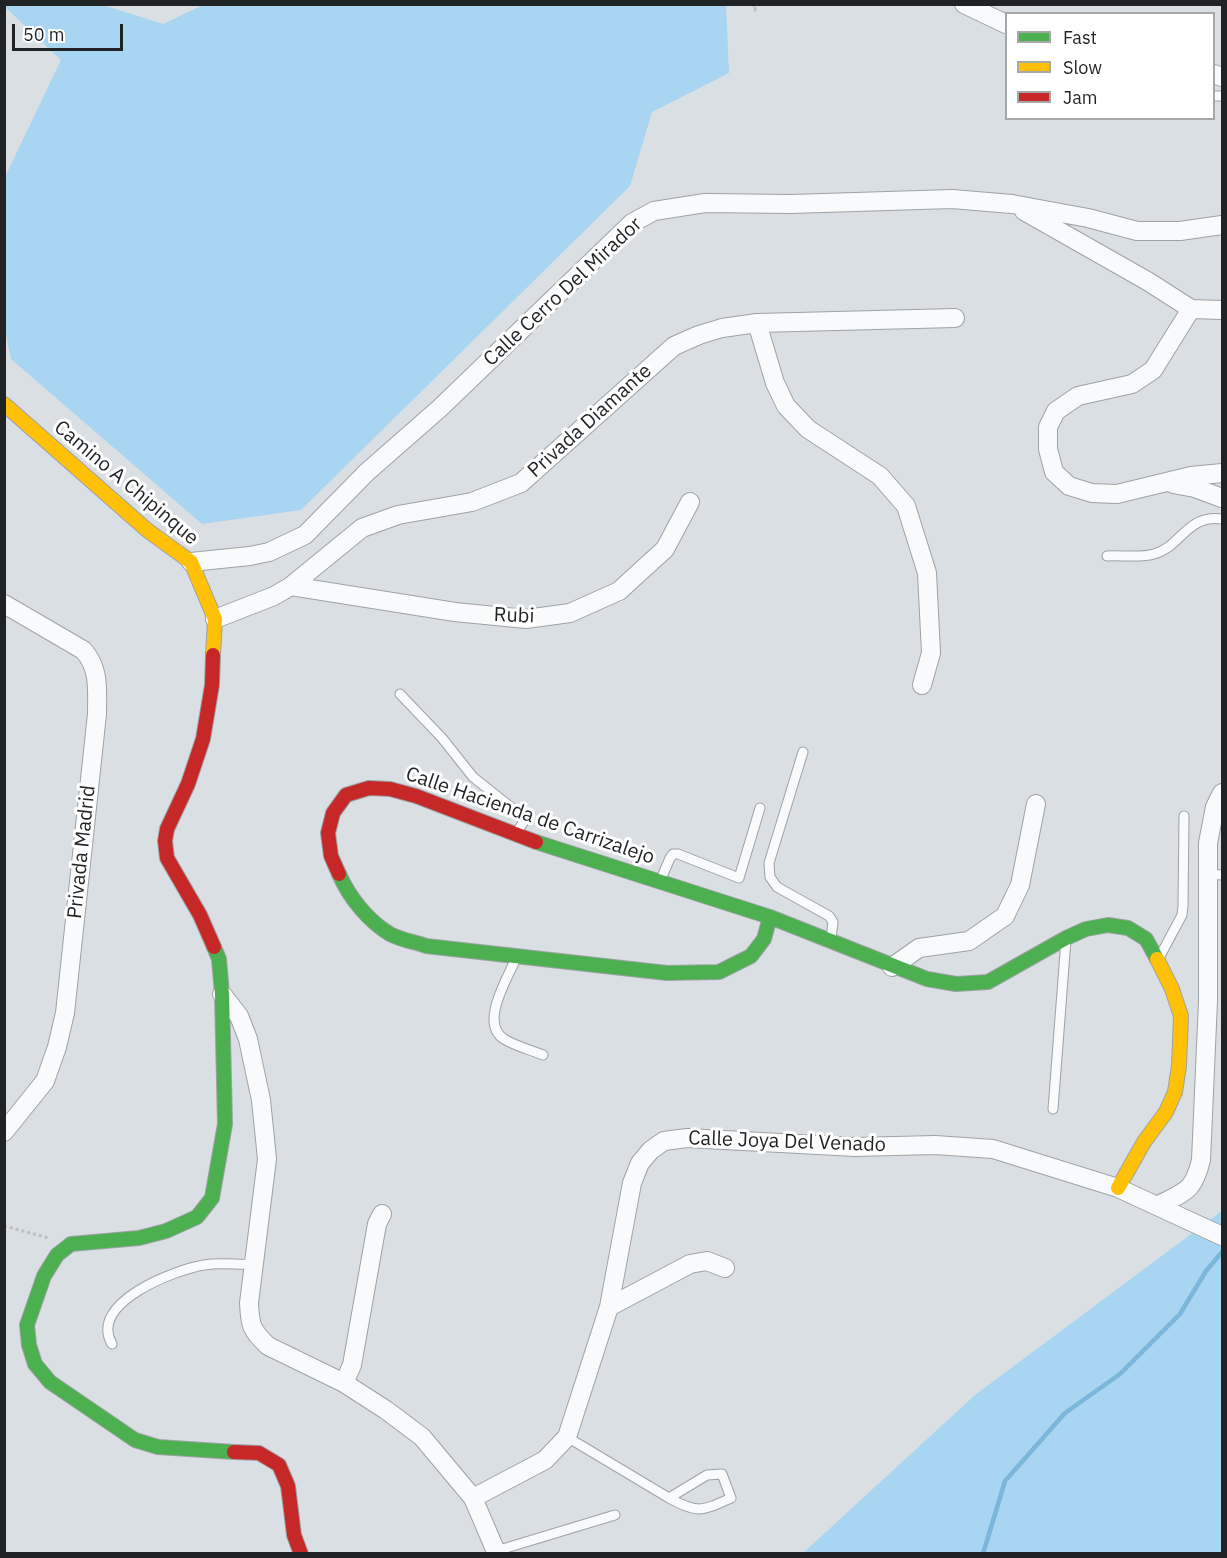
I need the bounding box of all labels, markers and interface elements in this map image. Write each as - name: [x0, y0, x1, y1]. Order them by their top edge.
- scale bar: [15, 12, 126, 50]
- legend: [1005, 12, 1215, 120]
- text: 50 m: [23, 23, 65, 46]
- text: Fast: [1063, 26, 1097, 49]
- text: Slow: [1063, 56, 1102, 79]
- text: Jam: [1063, 86, 1098, 109]
- street label: Calle Cerro Del Mirador: [479, 213, 647, 371]
- street label: Privada Diamante: [523, 359, 657, 483]
- street label: Camino A Chipinque: [49, 416, 203, 550]
- street label: Rubi: [493, 603, 535, 629]
- street label: Calle Hacienda de Carrizalejo: [402, 762, 658, 870]
- street label: Privada Madrid: [63, 784, 101, 920]
- street label: Calle Joya Del Venado: [688, 1127, 886, 1157]

